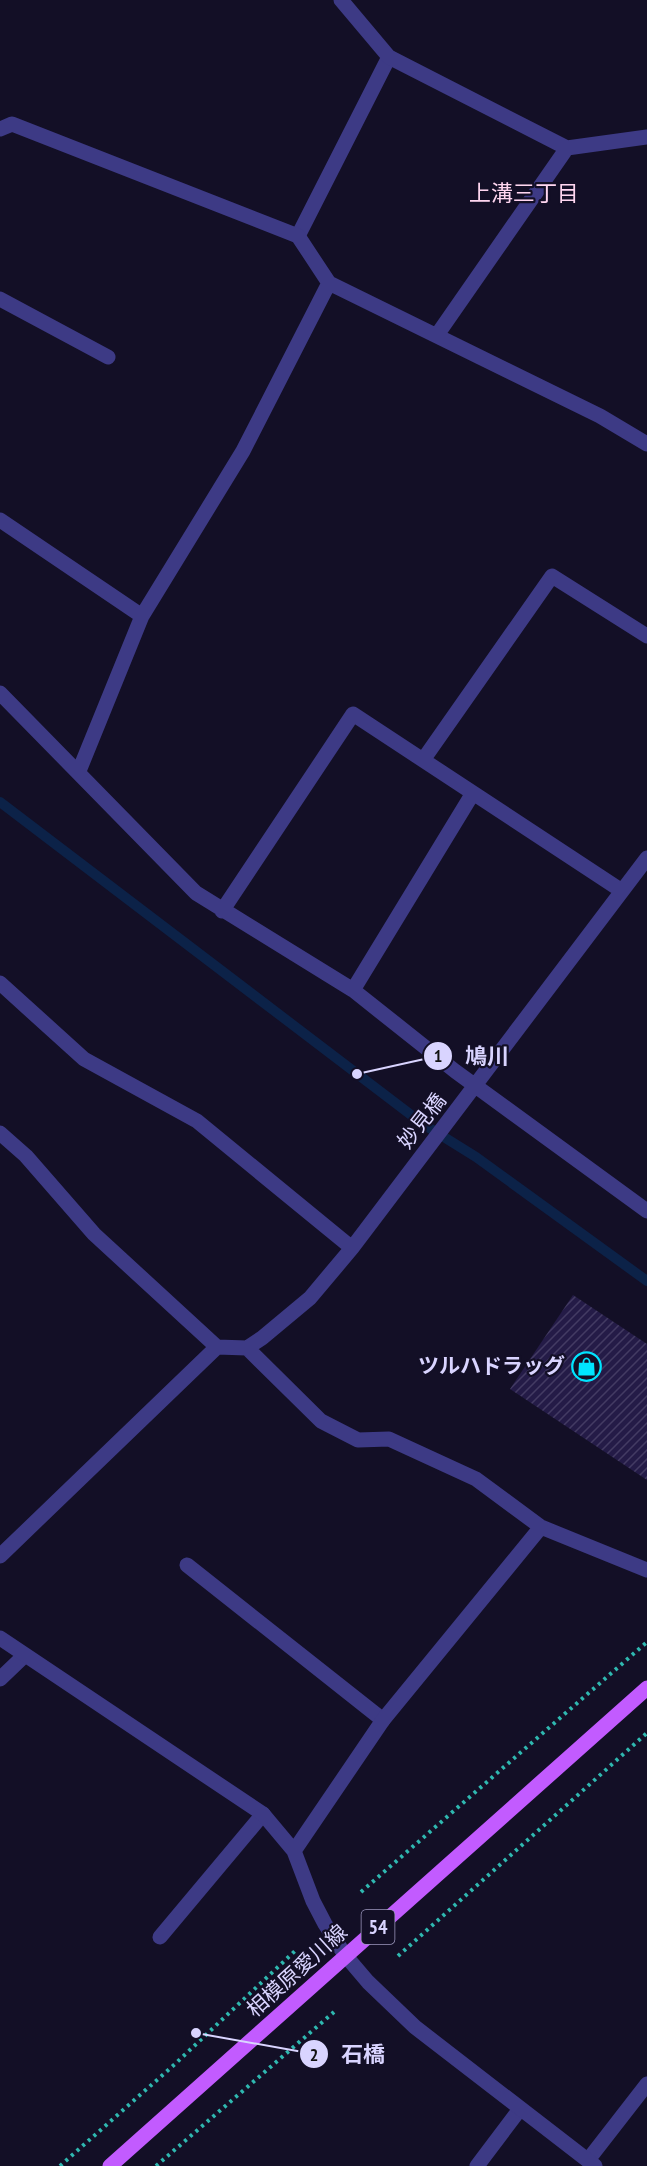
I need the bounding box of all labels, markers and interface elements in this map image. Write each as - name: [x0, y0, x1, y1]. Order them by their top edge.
- district label: 上溝三丁目: [469, 179, 579, 207]
- callout: 鳩川: [423, 1036, 521, 1076]
- text: 鳩川: [465, 1042, 509, 1070]
- text: 1: [434, 1044, 442, 1067]
- street label: 妙見橋: [392, 1088, 452, 1154]
- shop icon: ツルハドラッグ: [570, 1350, 602, 1382]
- place label: ツルハドラッグ: [418, 1352, 565, 1379]
- road number: 54: [362, 1910, 394, 1944]
- street label: 相模原愛川線: [241, 1918, 353, 2023]
- callout: 石橋: [299, 2034, 397, 2074]
- text: 石橋: [341, 2040, 385, 2068]
- text: 2: [310, 2043, 318, 2066]

